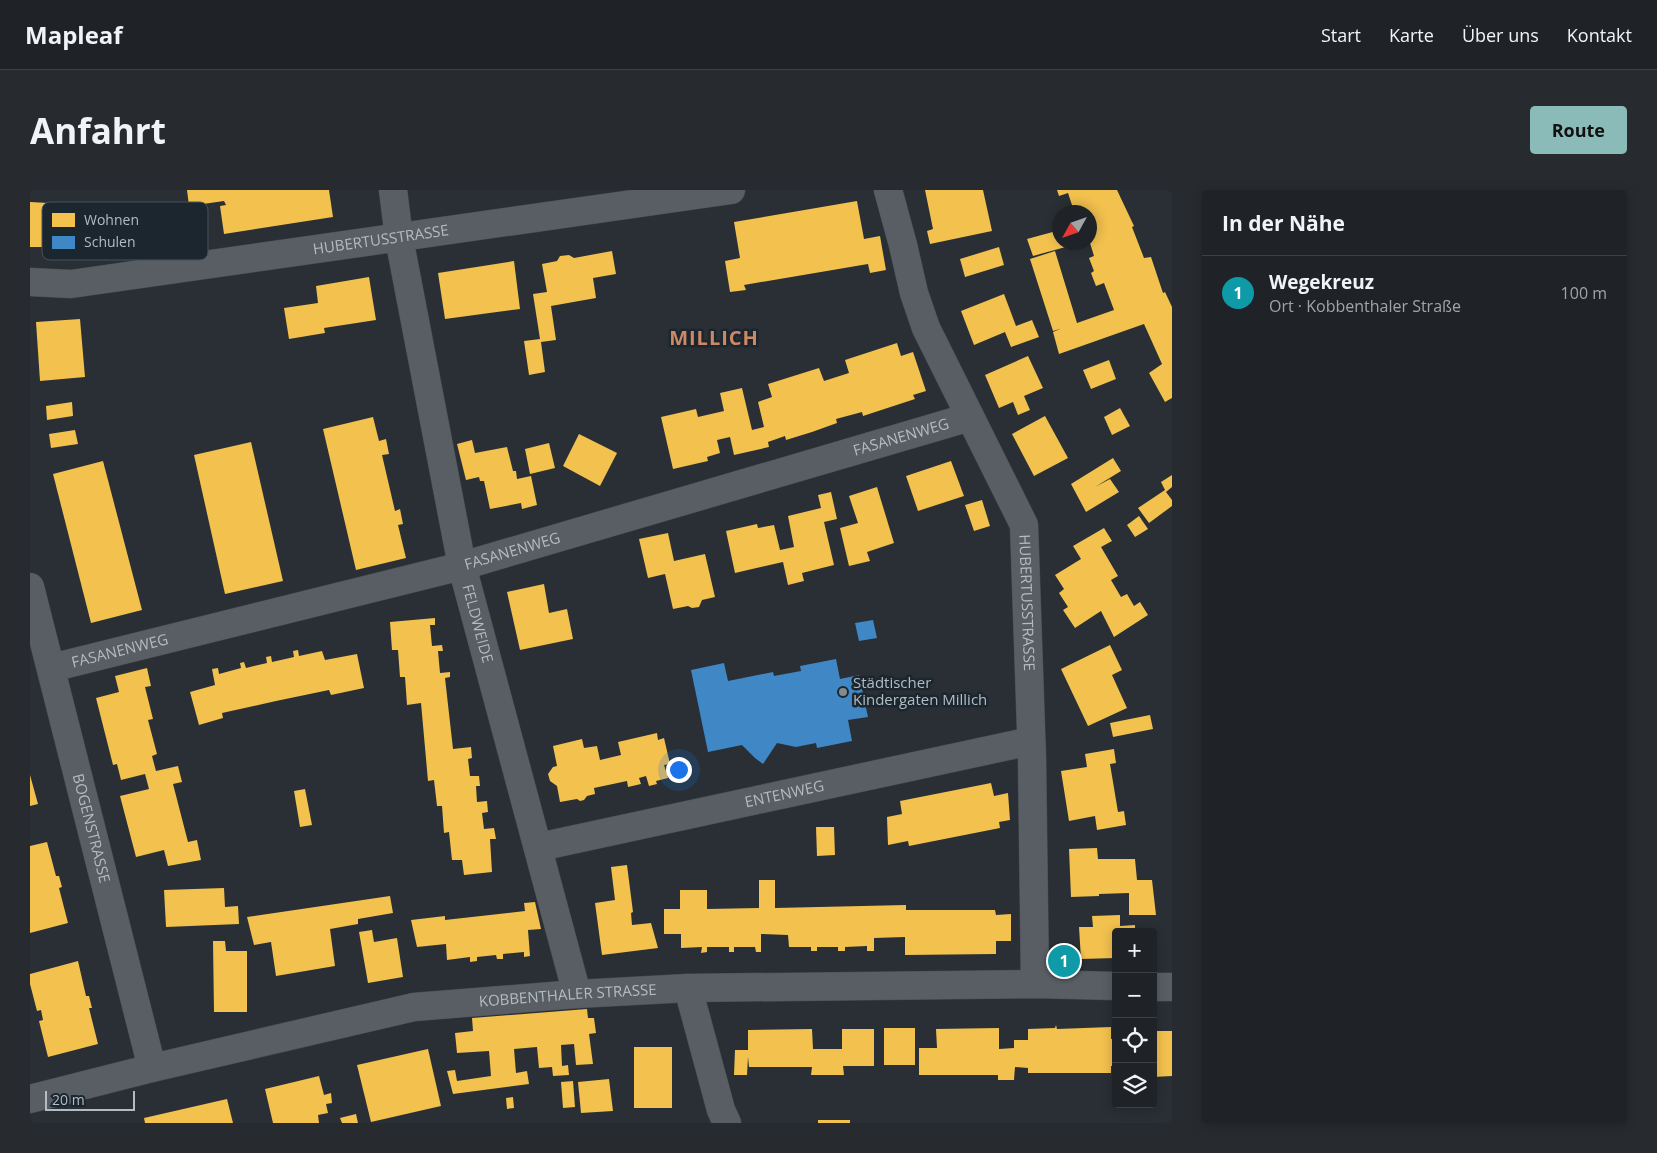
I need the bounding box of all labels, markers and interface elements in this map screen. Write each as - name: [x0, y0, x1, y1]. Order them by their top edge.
- text: Mapleaf: [25, 18, 123, 51]
- text: Start: [1321, 23, 1361, 47]
- text: Karte: [1389, 23, 1434, 47]
- text: Über uns: [1462, 23, 1539, 47]
- text: Kontakt: [1567, 23, 1632, 47]
- button: Route: [1530, 106, 1627, 154]
- text: Anfahrt: [30, 107, 166, 154]
- legend: [42, 202, 208, 260]
- north arrow: [1052, 205, 1097, 250]
- text: In der Nähe: [1222, 209, 1345, 237]
- text: Wohnen: [84, 210, 139, 229]
- street label: HUBERTUSSTRASSE: [312, 219, 450, 258]
- text: Schulen: [84, 232, 136, 251]
- text: Wegekreuz: [1269, 269, 1374, 295]
- text: 1: [1233, 282, 1243, 304]
- text: 100 m: [1561, 282, 1607, 304]
- text: Ort · Kobbenthaler Straße: [1269, 295, 1461, 317]
- district label: MILLICH: [669, 324, 759, 351]
- street label: FASANENWEG: [850, 413, 951, 460]
- street label: FASANENWEG: [462, 527, 562, 574]
- street label: HUBERTUSSTRASSE: [1015, 534, 1040, 671]
- street label: FELDWEIDE: [458, 582, 499, 665]
- street label: FASANENWEG: [69, 628, 170, 672]
- place label: Städtischer Kindergaten Millich: [853, 672, 987, 709]
- marker: Städtischer Kindergaten Millich: [837, 686, 849, 698]
- your location: [666, 757, 692, 783]
- street label: BOGENSTRASSE: [69, 771, 116, 885]
- street label: ENTENWEG: [743, 775, 826, 811]
- map controls: [1112, 928, 1157, 1108]
- button: +: [1112, 928, 1157, 973]
- pin: 1: [1048, 942, 1080, 980]
- button: −: [1112, 973, 1157, 1018]
- street label: KOBBENTHALER STRASSE: [478, 979, 657, 1011]
- button: locate: [1112, 1018, 1157, 1063]
- button: layers: [1112, 1063, 1157, 1108]
- scale bar: [45, 1088, 135, 1111]
- text: 20 m: [52, 1090, 85, 1109]

